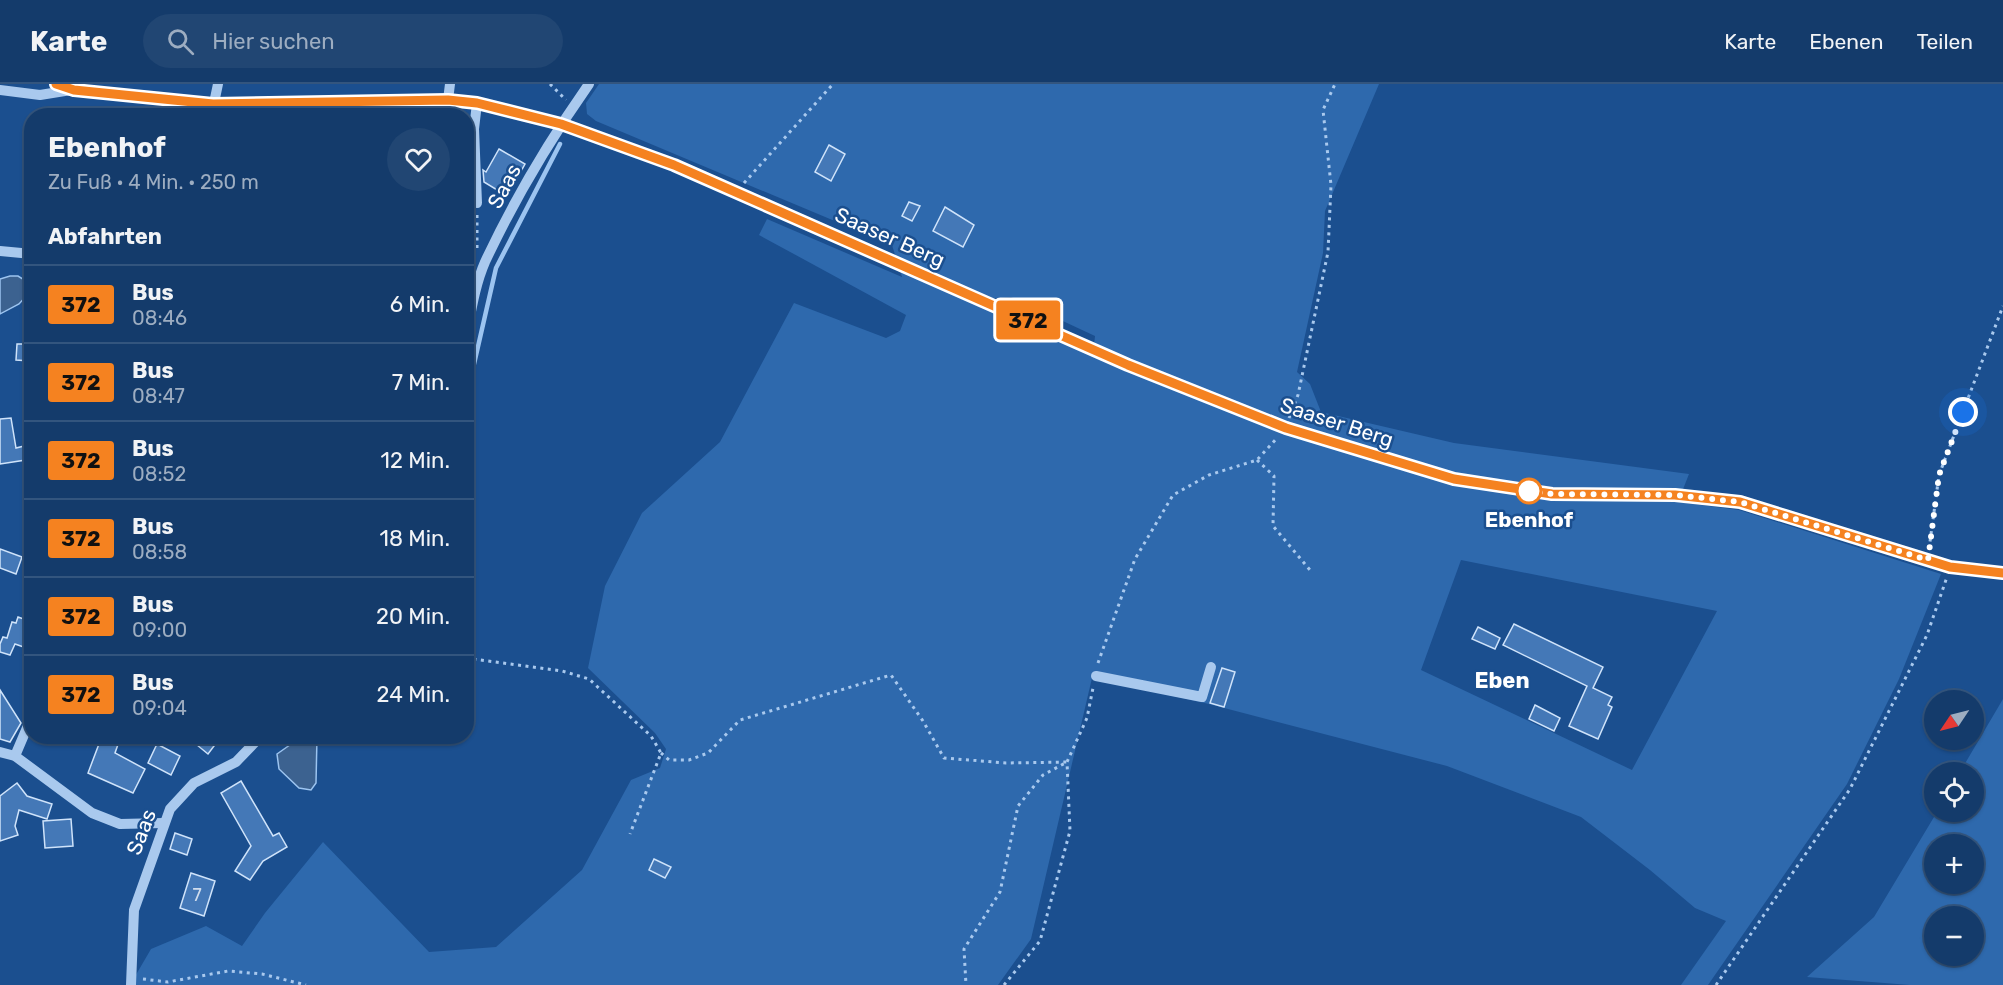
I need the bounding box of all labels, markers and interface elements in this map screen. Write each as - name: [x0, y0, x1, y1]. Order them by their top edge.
- search box: [143, 14, 563, 68]
- text: Karte: [30, 25, 107, 58]
- icon: search: [164, 25, 197, 58]
- text: Hier suchen: [212, 28, 335, 55]
- text: Karte: [1724, 29, 1776, 54]
- text: Ebenen: [1809, 29, 1883, 54]
- text: Teilen: [1916, 29, 1973, 54]
- button: heart: [387, 128, 450, 191]
- text: Ebenhof: [48, 131, 166, 164]
- street label: Saas: [482, 159, 526, 213]
- text: Zu Fuß · 4 Min. · 250 m: [48, 170, 259, 194]
- street label: Saaser Berg: [831, 202, 949, 272]
- text: Abfahrten: [48, 223, 162, 250]
- text: Bus: [132, 279, 174, 306]
- text: 6 Min.: [390, 291, 450, 318]
- text: 372: [61, 292, 101, 317]
- line badge: 372: [994, 300, 1062, 340]
- text: 08:46: [132, 306, 187, 330]
- text: 372: [1008, 308, 1048, 333]
- text: Bus: [132, 357, 174, 384]
- text: 7 Min.: [392, 369, 450, 396]
- text: 372: [61, 370, 101, 395]
- text: 08:47: [132, 384, 185, 408]
- street label: Saaser Berg: [1277, 392, 1397, 452]
- your location: [1948, 397, 1978, 427]
- text: Bus: [132, 435, 174, 462]
- text: 12 Min.: [381, 447, 450, 474]
- text: 372: [61, 448, 101, 473]
- text: 08:52: [132, 462, 186, 486]
- marker: Ebenhof: [1516, 478, 1542, 504]
- place label: Ebenhof: [1485, 507, 1574, 532]
- text: Bus: [132, 513, 174, 540]
- text: 18 Min.: [380, 525, 450, 552]
- text: 372: [61, 526, 101, 551]
- text: 08:58: [132, 540, 187, 564]
- text: Bus: [132, 591, 174, 618]
- text: 20 Min.: [376, 603, 450, 630]
- text: 372: [61, 604, 101, 629]
- text: 09:00: [132, 618, 187, 642]
- district label: Eben: [1474, 667, 1530, 694]
- text: Bus: [132, 669, 174, 696]
- text: 24 Min.: [377, 681, 450, 708]
- text: 372: [61, 682, 101, 707]
- north arrow: [1924, 690, 1984, 750]
- map controls: [1924, 690, 1984, 966]
- text: 09:04: [132, 696, 187, 720]
- button: locate: [1924, 762, 1984, 822]
- street label: Saas: [121, 806, 161, 858]
- button: +: [1924, 834, 1984, 894]
- house number: 7: [192, 884, 202, 906]
- button: −: [1924, 906, 1984, 966]

